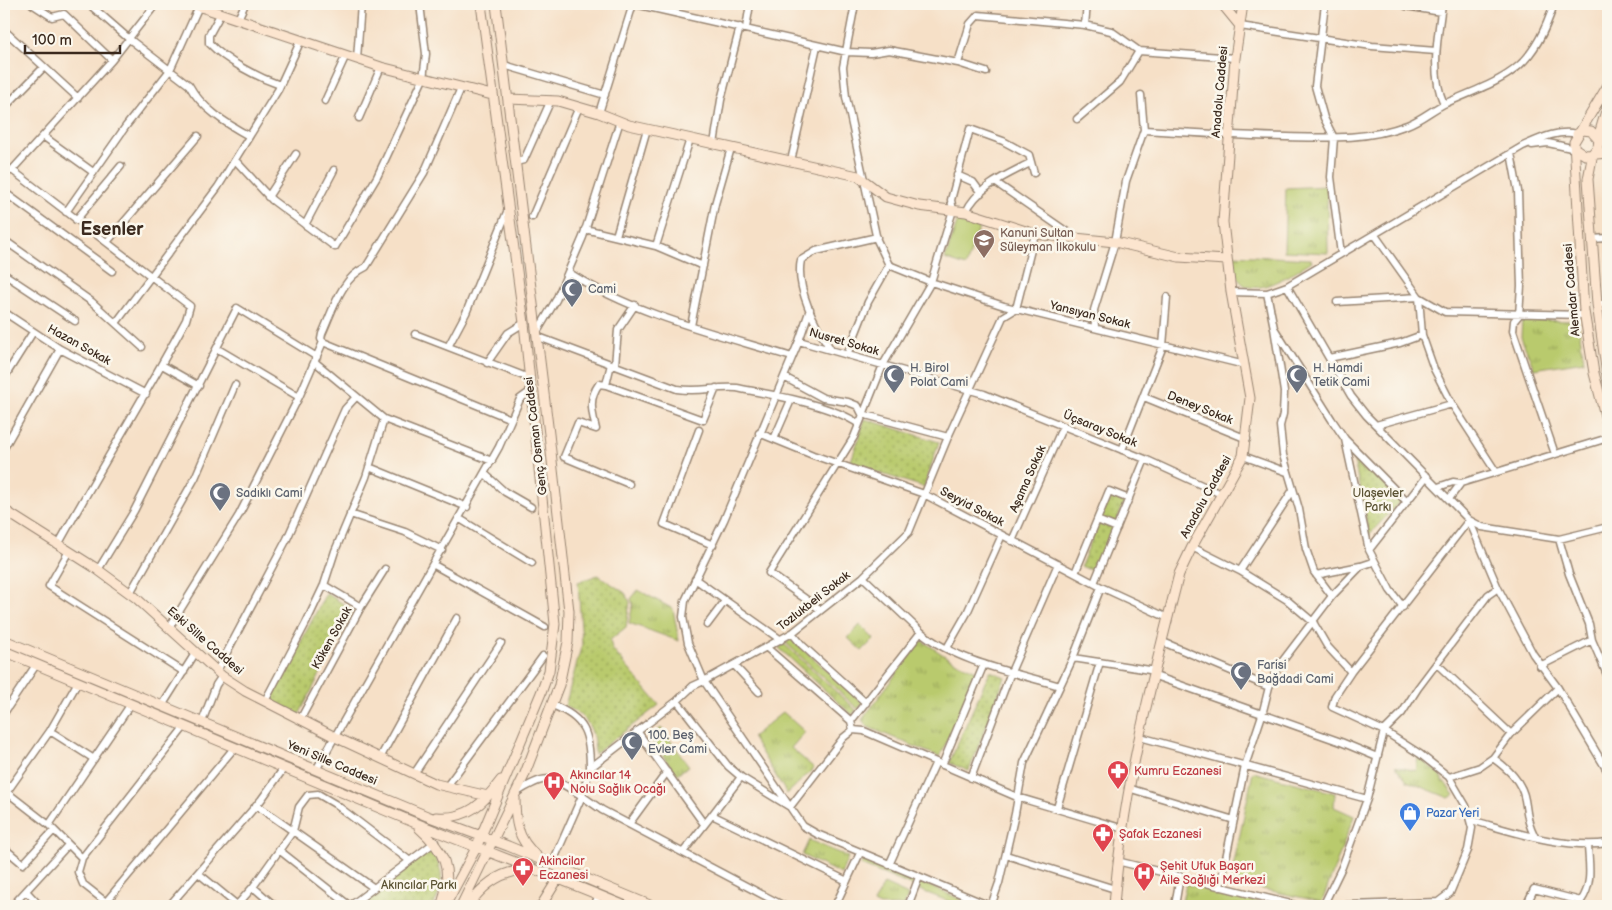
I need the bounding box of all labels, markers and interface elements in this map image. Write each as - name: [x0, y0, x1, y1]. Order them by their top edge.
- scale bar: [25, 22, 120, 54]
- text: 100 m: [32, 31, 72, 50]
- street label: Anadolu Caddesi: [1209, 45, 1232, 139]
- district label: Esenler: [81, 219, 144, 240]
- place label: Kanuni Sultan Süleyman İlkokulu: [1000, 226, 1096, 255]
- school or university icon: Kanuni Sultan Süleyman İlkokulu: [972, 228, 996, 259]
- street label: Alemdar Caddesi: [1560, 243, 1584, 337]
- mosque icon: Cami: [560, 277, 584, 308]
- place label: Cami: [588, 282, 616, 297]
- street label: Yansıyan Sokak: [1047, 298, 1132, 332]
- street label: Hazan Sokak: [45, 321, 113, 369]
- street label: Nusret Sokak: [807, 325, 881, 359]
- place label: H. Birol Polat Cami: [910, 361, 968, 390]
- place label: H. Hamdi Tetik Cami: [1313, 361, 1370, 390]
- mosque icon: H. Birol Polat Cami: [882, 363, 906, 394]
- mosque icon: H. Hamdi Tetik Cami: [1285, 363, 1309, 394]
- street label: Genç Osman Caddesi: [521, 376, 551, 496]
- street label: Deney Sokak: [1165, 388, 1235, 428]
- street label: Üçsaray Sokak: [1061, 406, 1140, 451]
- street label: Aşama Sokak: [1007, 443, 1049, 515]
- street label: Anadolu Caddesi: [1177, 453, 1235, 541]
- mosque icon: Sadıklı Cami: [208, 481, 232, 512]
- street label: Seyyid Sokak: [937, 484, 1007, 530]
- place label: Sadıklı Cami: [236, 486, 303, 501]
- park label: Ulaşevler Parkı: [1353, 486, 1404, 515]
- street label: Tozlukbeli Sokak: [775, 568, 854, 634]
- street label: Eski Sille Caddesi: [164, 604, 246, 678]
- street label: Köken Sokak: [309, 604, 355, 672]
- place label: Farisi Bağdadi Cami: [1257, 658, 1334, 687]
- mosque icon: Farisi Bağdadi Cami: [1229, 660, 1253, 691]
- place label: 100. Beş Evler Cami: [648, 728, 707, 757]
- mosque icon: 100. Beş Evler Cami: [620, 730, 644, 761]
- street label: Yeni Sille Caddesi: [284, 737, 379, 789]
- pharmacy icon: Kumru Eczanesi: [1106, 759, 1130, 790]
- place label: Kumru Eczanesi: [1134, 764, 1222, 779]
- place label: Akıncılar 14 Nolu Sağlık Ocağı: [570, 768, 666, 797]
- hospital icon: Akıncılar 14 Nolu Sağlık Ocağı: [542, 770, 566, 801]
- shop icon: Pazar Yeri: [1398, 801, 1422, 832]
- place label: Pazar Yeri: [1426, 806, 1479, 821]
- pharmacy icon: Şafak Eczanesi: [1091, 822, 1115, 853]
- place label: Şafak Eczanesi: [1119, 827, 1202, 842]
- place label: Akincilar Eczanesi: [539, 854, 589, 883]
- pharmacy icon: Akincilar Eczanesi: [511, 856, 535, 887]
- place label: Şehit Ufuk Başarı Aile Sağlığı Merkezi: [1160, 859, 1266, 888]
- hospital icon: Şehit Ufuk Başarı Aile Sağlığı Merkezi: [1132, 861, 1156, 892]
- park label: Akıncılar Parkı: [381, 878, 457, 893]

